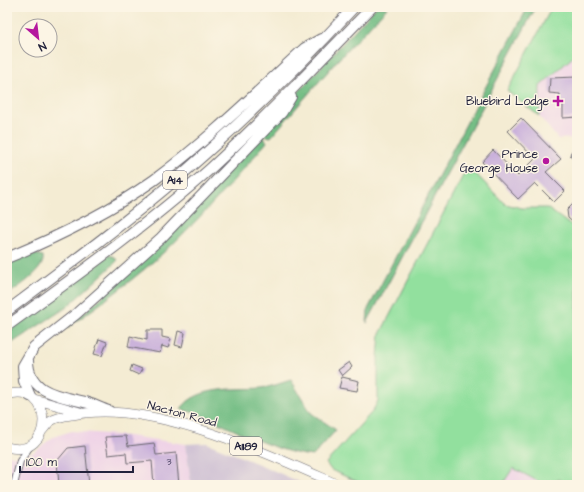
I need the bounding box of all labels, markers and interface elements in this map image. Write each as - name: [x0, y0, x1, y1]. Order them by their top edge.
- north arrow: [18, 18, 58, 58]
- text: N: [36, 38, 49, 55]
- place label: Bluebird Lodge: [466, 93, 550, 111]
- marker: Bluebird Lodge: [552, 95, 564, 107]
- place label: Prince George House: [460, 146, 539, 178]
- marker: Prince George House: [541, 156, 551, 166]
- road number: A14: [163, 171, 187, 189]
- street label: Nacton Road: [145, 397, 219, 431]
- road number: A1189: [230, 437, 262, 455]
- scale bar: [20, 448, 133, 474]
- text: 100 m: [26, 454, 57, 471]
- house number: 3: [166, 455, 172, 469]

